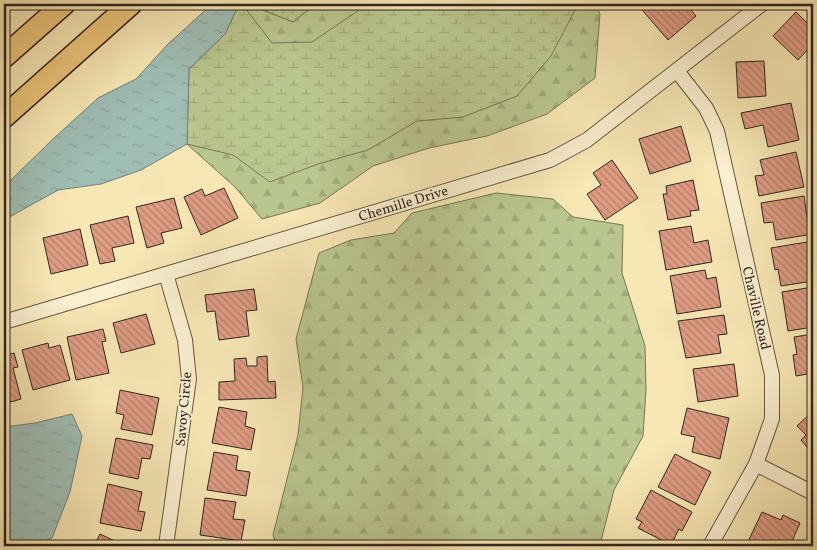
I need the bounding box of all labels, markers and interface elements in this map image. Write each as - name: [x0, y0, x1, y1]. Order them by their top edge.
- street label: Chemille Drive: [356, 182, 451, 227]
- street label: Chaville Road: [737, 265, 774, 352]
- street label: Savoy Circle: [172, 371, 197, 447]

